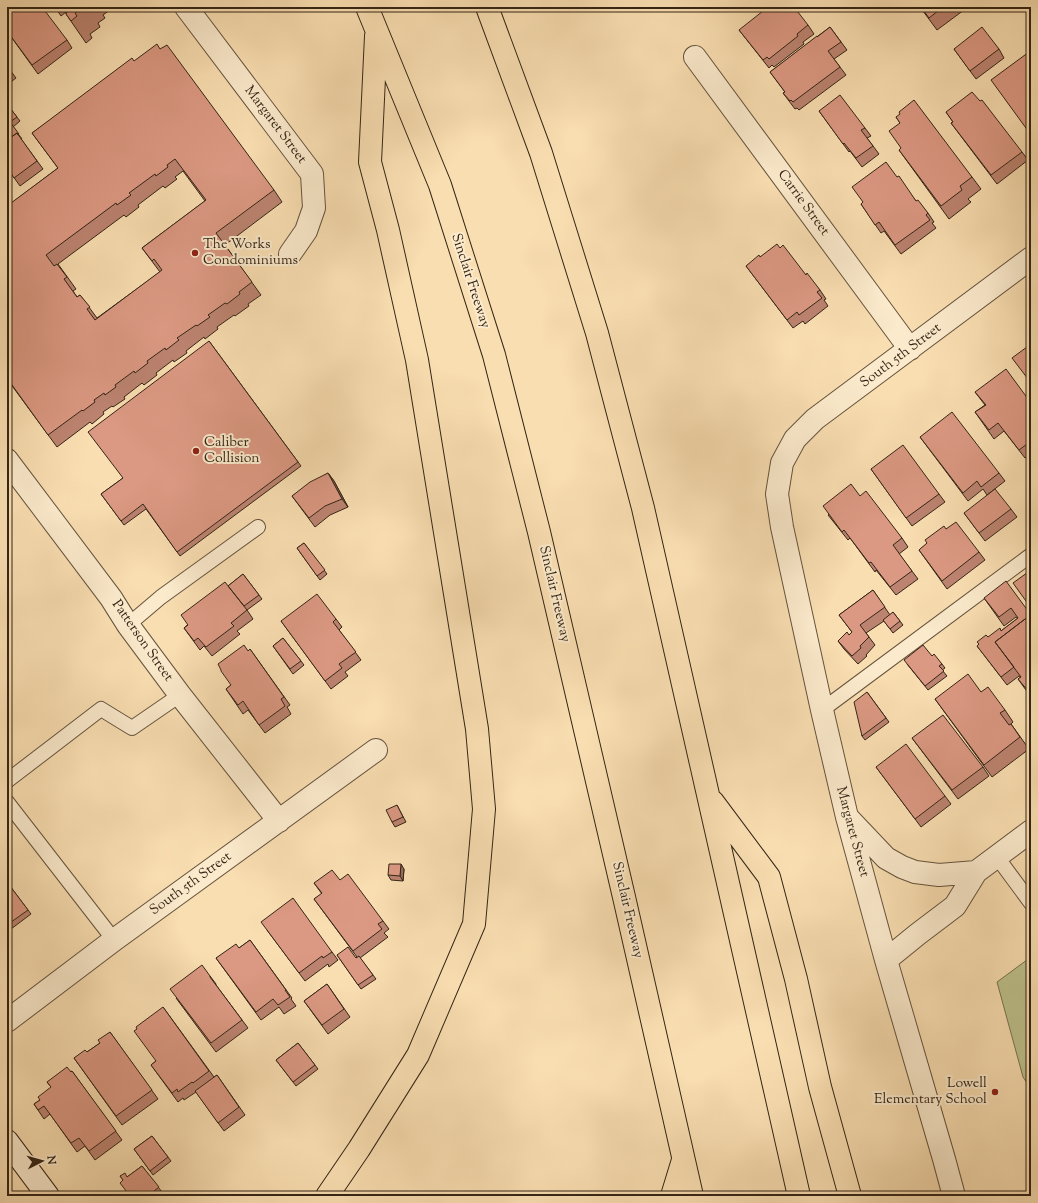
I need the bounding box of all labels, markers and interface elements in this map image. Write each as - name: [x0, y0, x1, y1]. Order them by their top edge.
- street label: Margaret Street: [239, 82, 311, 168]
- street label: Carrie Street: [772, 166, 834, 240]
- street label: Sinclair Freeway: [445, 231, 495, 331]
- place label: The Works Condominiums: [203, 235, 298, 271]
- marker: The Works Condominiums: [190, 248, 200, 258]
- street label: South 5th Street: [856, 319, 946, 393]
- place label: Caliber Collision: [204, 433, 260, 469]
- marker: Caliber Collision: [191, 446, 201, 456]
- street label: Sinclair Freeway: [533, 544, 575, 644]
- street label: Patterson Street: [106, 596, 178, 686]
- street label: Margaret Street: [830, 784, 874, 880]
- street label: South 5th Street: [146, 847, 236, 921]
- street label: Sinclair Freeway: [606, 860, 648, 960]
- place label: Lowell Elementary School: [874, 1074, 987, 1110]
- marker: Lowell Elementary School: [990, 1087, 1000, 1097]
- north arrow: [22, 1141, 62, 1181]
- text: N: [42, 1154, 59, 1165]

